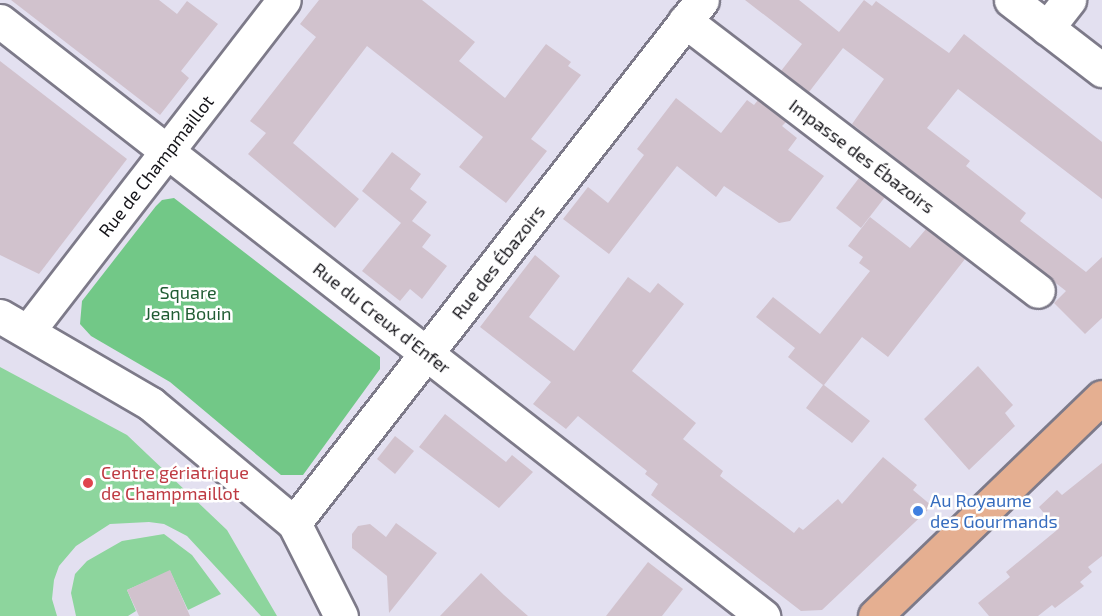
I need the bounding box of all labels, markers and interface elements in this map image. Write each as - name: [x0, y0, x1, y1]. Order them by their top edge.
- street label: Rue de Champmaillot: [94, 91, 218, 241]
- street label: Impasse des Ébazoirs: [785, 94, 939, 218]
- street label: Rue des Ébazoirs: [447, 201, 549, 323]
- street label: Rue du Creux d'Enfer: [309, 258, 455, 378]
- park label: Square Jean Bouin: [145, 282, 231, 324]
- place label: Centre gériatrique de Champmaillot: [101, 462, 249, 504]
- marker: Centre gériatrique de Champmaillot: [79, 474, 97, 492]
- place label: Au Royaume des Gourmands: [930, 490, 1058, 532]
- marker: Au Royaume des Gourmands: [911, 504, 925, 518]

